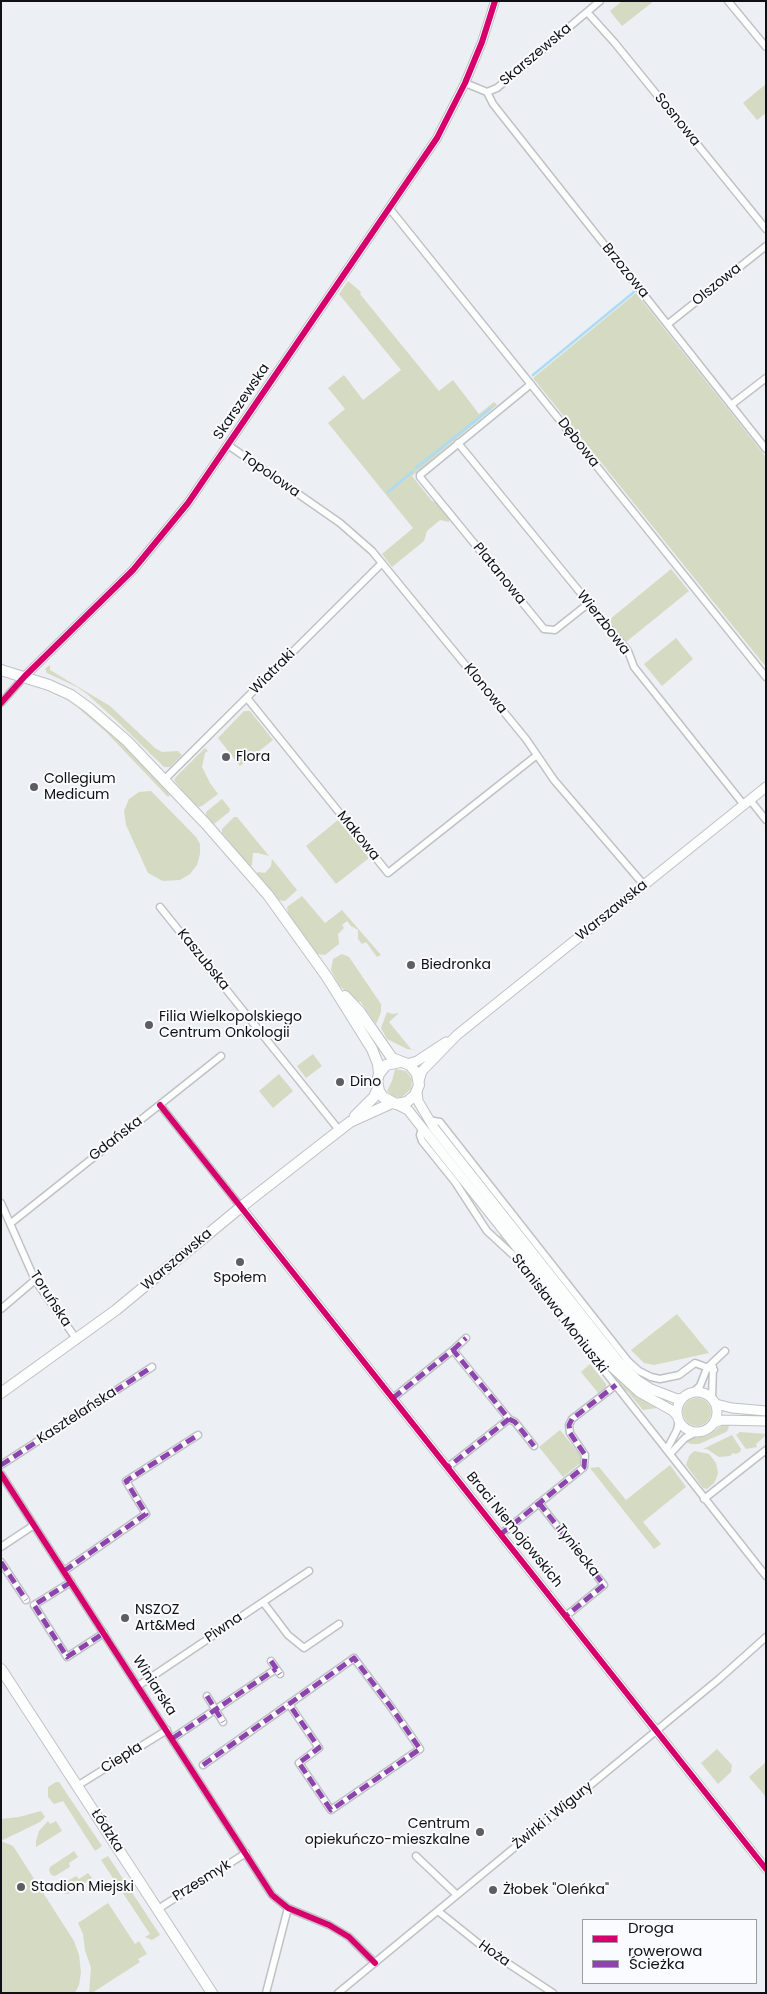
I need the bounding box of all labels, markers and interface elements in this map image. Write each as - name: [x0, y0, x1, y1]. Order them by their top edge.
- street label: Skarszewska: [497, 20, 575, 90]
- street label: Sosnowa: [651, 90, 703, 150]
- street label: Brzozowa: [598, 240, 652, 302]
- street label: Olszowa: [689, 260, 745, 310]
- street label: Skarszewska: [210, 361, 274, 443]
- street label: Dębowa: [554, 415, 602, 471]
- street label: Topolowa: [237, 449, 303, 501]
- street label: Platanowa: [469, 540, 529, 608]
- street label: Wierzbowa: [573, 588, 633, 658]
- street label: Wiatraki: [247, 646, 299, 698]
- street label: Klonowa: [460, 661, 510, 717]
- place label: Flora: [236, 749, 270, 765]
- marker: Flora: [220, 751, 232, 763]
- place label: Collegium Medicum: [44, 771, 116, 804]
- marker: Collegium Medicum: [28, 781, 40, 793]
- street label: Makowa: [333, 808, 383, 864]
- street label: Warszawska: [573, 877, 651, 945]
- street label: Kaszubska: [173, 926, 233, 994]
- place label: Biedronka: [421, 957, 491, 973]
- marker: Biedronka: [405, 959, 417, 971]
- place label: Filia Wielkopolskiego Centrum Onkologii: [159, 1009, 302, 1042]
- marker: Filia Wielkopolskiego Centrum Onkologii: [143, 1019, 155, 1031]
- place label: Dino: [350, 1074, 381, 1090]
- marker: Dino: [334, 1076, 346, 1088]
- street label: Gdańska: [86, 1113, 146, 1165]
- street label: Warszawska: [138, 1226, 216, 1294]
- street label: Stanisława Moniuszki: [507, 1251, 611, 1377]
- marker: Społem: [234, 1256, 246, 1268]
- street label: Toruńska: [26, 1268, 74, 1330]
- place label: Społem: [213, 1270, 267, 1286]
- street label: Kasztelańska: [34, 1384, 120, 1448]
- street label: Braci Niemojowskich: [462, 1469, 566, 1591]
- street label: Tyniecka: [551, 1522, 603, 1580]
- place label: NSZOZ Art&Med: [135, 1602, 195, 1634]
- street label: Piwna: [202, 1609, 246, 1647]
- marker: NSZOZ Art&Med: [119, 1612, 131, 1624]
- street label: Winiarska: [128, 1653, 180, 1719]
- street label: Ciepła: [98, 1739, 146, 1777]
- street label: Żwirki i Wigury: [510, 1779, 596, 1853]
- street label: Łódzka: [87, 1806, 127, 1856]
- place label: Centrum opiekuńczo-mieszkalne: [305, 1816, 470, 1848]
- marker: Centrum opiekuńczo-mieszkalne: [474, 1826, 486, 1838]
- street label: Przesmyk: [170, 1857, 234, 1905]
- place label: Stadion Miejski: [31, 1879, 134, 1895]
- marker: Stadion Miejski: [15, 1881, 27, 1893]
- place label: Żłobek "Oleńka": [503, 1882, 609, 1898]
- marker: Żłobek "Oleńka": [487, 1884, 499, 1896]
- text: Droga rowerowa: [628, 1917, 702, 1961]
- legend: [582, 1919, 757, 1984]
- street label: Hoża: [475, 1937, 513, 1971]
- text: Ścieżka: [629, 1953, 685, 1974]

